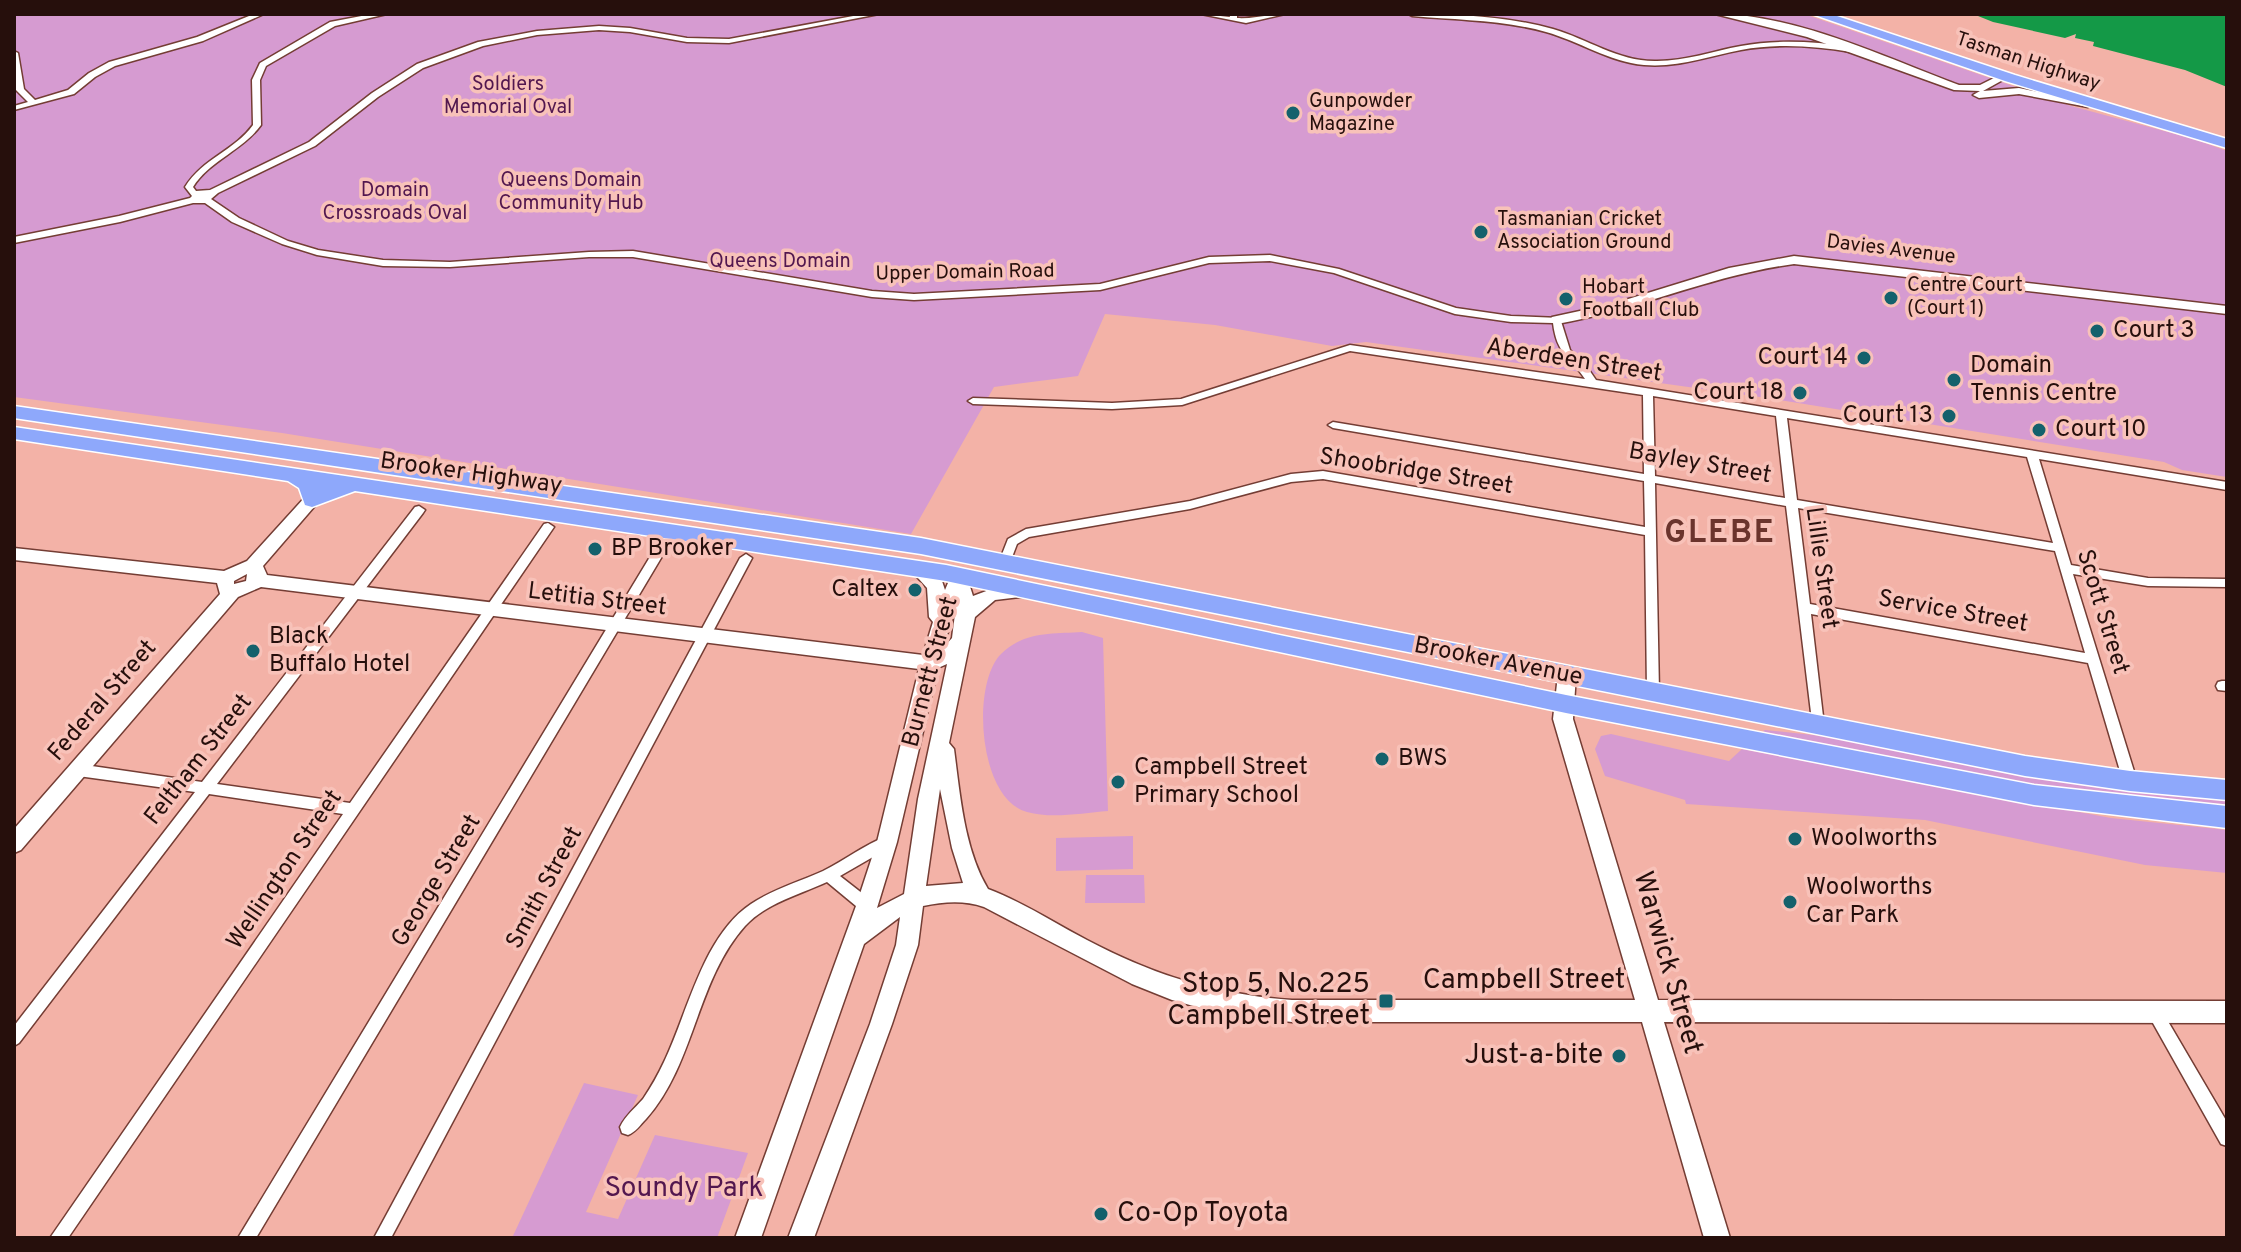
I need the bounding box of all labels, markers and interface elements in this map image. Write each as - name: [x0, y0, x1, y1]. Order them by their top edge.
- street label: Tasman Highway: [1952, 26, 2104, 98]
- park label: Soldiers Memorial Oval: [444, 72, 572, 121]
- place label: Gunpowder Magazine: [1309, 89, 1413, 138]
- marker: Gunpowder Magazine: [1284, 104, 1302, 122]
- park label: Queens Domain Community Hub: [499, 168, 643, 217]
- park label: Domain Crossroads Oval: [323, 178, 467, 227]
- place label: Tasmanian Cricket Association Ground: [1497, 207, 1671, 256]
- marker: Tasmanian Cricket Association Ground: [1472, 223, 1490, 241]
- street label: Davies Avenue: [1825, 229, 1957, 271]
- park label: Queens Domain: [709, 249, 851, 275]
- street label: Upper Domain Road: [875, 258, 1055, 288]
- place label: Centre Court (Court 1): [1907, 273, 2023, 322]
- place label: Hobart Football Club: [1582, 275, 1699, 324]
- marker: Centre Court (Court 1): [1882, 289, 1900, 307]
- marker: Hobart Football Club: [1557, 290, 1575, 308]
- place label: Court 3: [2113, 316, 2195, 346]
- marker: Court 3: [2088, 322, 2106, 340]
- street label: Aberdeen Street: [1484, 332, 1664, 390]
- place label: Court 14: [1757, 343, 1848, 373]
- marker: Court 14: [1855, 349, 1873, 367]
- place label: Domain Tennis Centre: [1970, 351, 2117, 409]
- marker: Domain Tennis Centre: [1945, 371, 1963, 389]
- place label: Court 18: [1693, 378, 1784, 408]
- marker: Court 18: [1791, 384, 1809, 402]
- place label: Court 13: [1842, 401, 1933, 431]
- marker: Court 13: [1940, 407, 1958, 425]
- place label: Court 10: [2055, 415, 2147, 445]
- marker: Court 10: [2030, 421, 2048, 439]
- street label: Bayley Street: [1626, 437, 1774, 491]
- street label: Shoobridge Street: [1317, 442, 1515, 502]
- street label: Brooker Highway: [378, 446, 564, 502]
- street label: Lillie Street: [1798, 505, 1844, 631]
- district label: GLEBE: [1664, 514, 1776, 554]
- place label: BP Brooker: [611, 534, 734, 564]
- marker: BP Brooker: [586, 540, 604, 558]
- street label: Scott Street: [2069, 546, 2135, 678]
- place label: Caltex: [831, 575, 899, 605]
- street label: Letitia Street: [526, 577, 668, 623]
- marker: Caltex: [906, 581, 924, 599]
- street label: Service Street: [1876, 584, 2030, 640]
- street label: Burnett Street: [896, 593, 966, 751]
- place label: Black Buffalo Hotel: [269, 622, 410, 680]
- street label: Brooker Avenue: [1411, 631, 1585, 693]
- street label: Federal Street: [42, 634, 164, 768]
- marker: Black Buffalo Hotel: [244, 642, 262, 660]
- street label: Feltham Street: [139, 689, 259, 831]
- place label: BWS: [1398, 744, 1448, 774]
- marker: BWS: [1373, 750, 1391, 768]
- place label: Campbell Street Primary School: [1134, 753, 1308, 811]
- marker: Campbell Street Primary School: [1109, 773, 1127, 791]
- street label: Wellington Street: [221, 785, 349, 955]
- street label: George Street: [386, 809, 488, 953]
- street label: Smith Street: [500, 822, 590, 954]
- place label: Woolworths: [1811, 824, 1937, 854]
- marker: Woolworths: [1786, 830, 1804, 848]
- street label: Warwick Street: [1624, 867, 1710, 1059]
- place label: Woolworths Car Park: [1806, 873, 1932, 931]
- marker: Woolworths Car Park: [1781, 893, 1799, 911]
- street label: Campbell Street: [1423, 963, 1625, 999]
- place label: Stop 5, No.225 Campbell Street: [1167, 967, 1370, 1035]
- marker: Stop 5, No.225 Campbell Street: [1377, 992, 1395, 1010]
- place label: Just-a-bite: [1464, 1038, 1603, 1074]
- marker: Just-a-bite: [1610, 1047, 1628, 1065]
- park label: Soundy Park: [605, 1171, 763, 1207]
- place label: Co-Op Toyota: [1117, 1196, 1288, 1232]
- marker: Co-Op Toyota: [1092, 1205, 1110, 1223]

